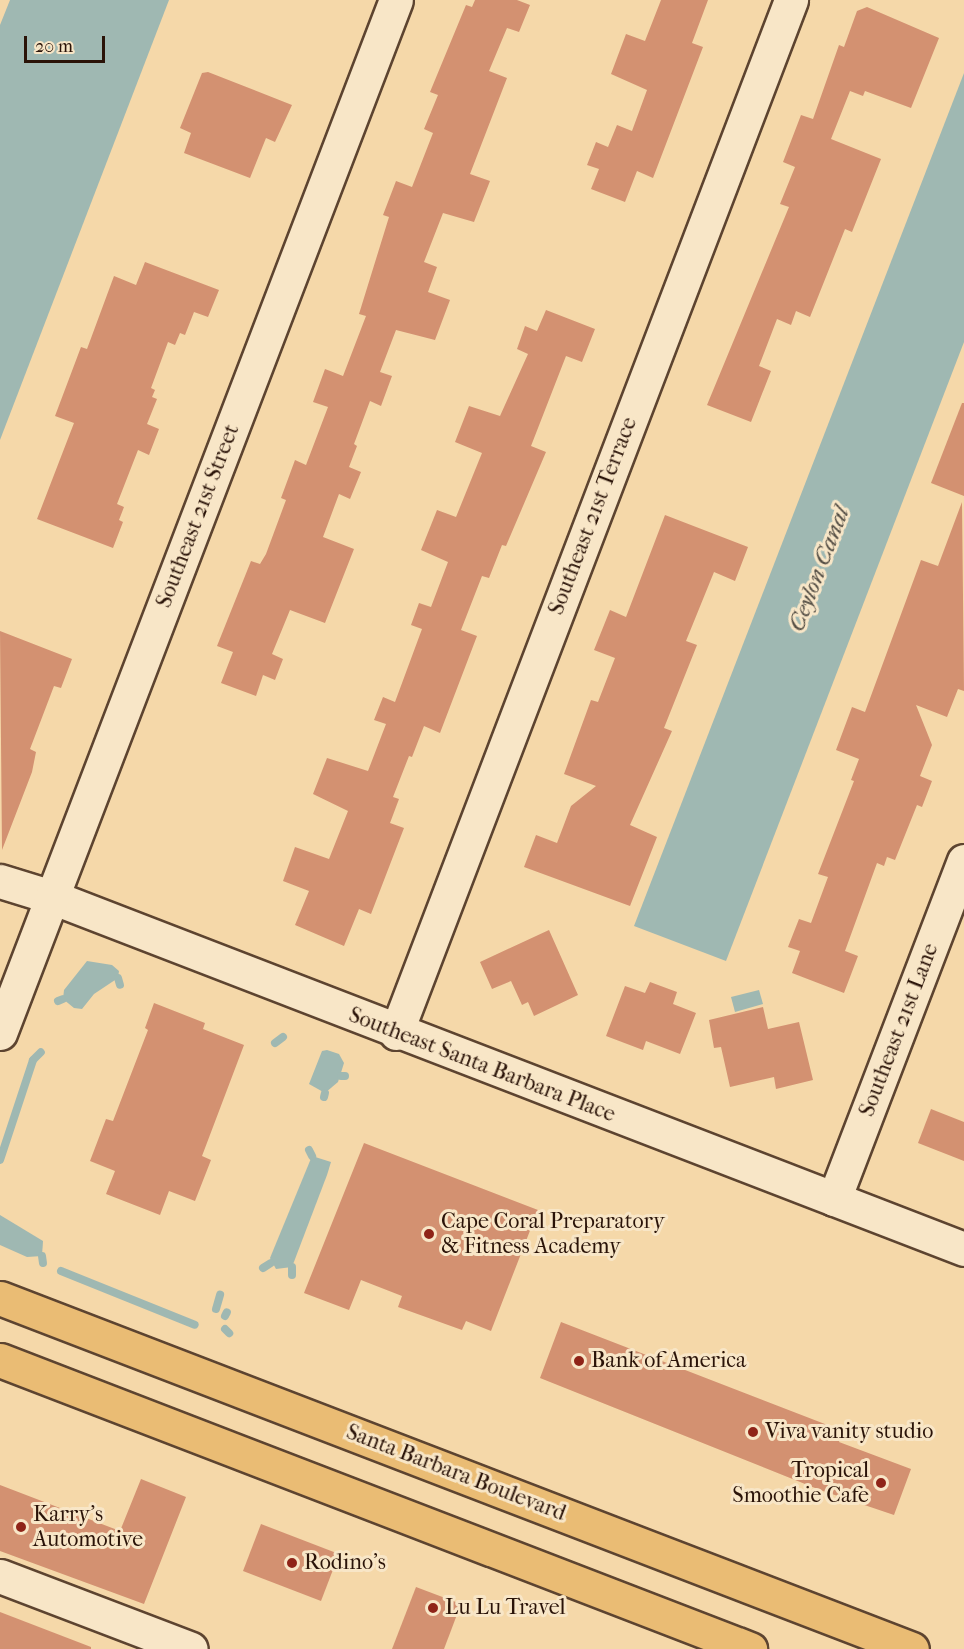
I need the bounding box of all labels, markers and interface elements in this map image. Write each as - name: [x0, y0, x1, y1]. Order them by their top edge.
- scale bar: [27, 24, 108, 62]
- text: 20 m: [35, 36, 73, 57]
- street label: Southeast 21st Terrace: [543, 413, 643, 619]
- street label: Southeast 21st Street: [151, 420, 245, 612]
- water label: Ceylon Canal: [782, 503, 856, 635]
- street label: Southeast 21st Lane: [854, 940, 944, 1120]
- street label: Southeast Santa Barbara Place: [345, 1002, 619, 1128]
- place label: Cape Coral Preparatory & Fitness Academy: [441, 1208, 665, 1260]
- marker: Cape Coral Preparatory & Fitness Academy: [422, 1227, 436, 1241]
- place label: Bank of America: [591, 1348, 746, 1374]
- marker: Bank of America: [572, 1354, 586, 1368]
- street label: Santa Barbara Boulevard: [343, 1419, 569, 1527]
- place label: Viva vanity studio: [765, 1419, 933, 1445]
- marker: Viva vanity studio: [746, 1425, 760, 1439]
- place label: Tropical Smoothie Cafe: [732, 1457, 869, 1508]
- marker: Tropical Smoothie Cafe: [874, 1476, 888, 1490]
- place label: Karry's Automotive: [33, 1501, 143, 1552]
- marker: Karry's Automotive: [14, 1520, 28, 1534]
- place label: Rodino's: [304, 1550, 386, 1576]
- marker: Rodino's: [285, 1556, 299, 1570]
- place label: Lu Lu Travel: [445, 1595, 566, 1621]
- marker: Lu Lu Travel: [426, 1601, 440, 1615]

